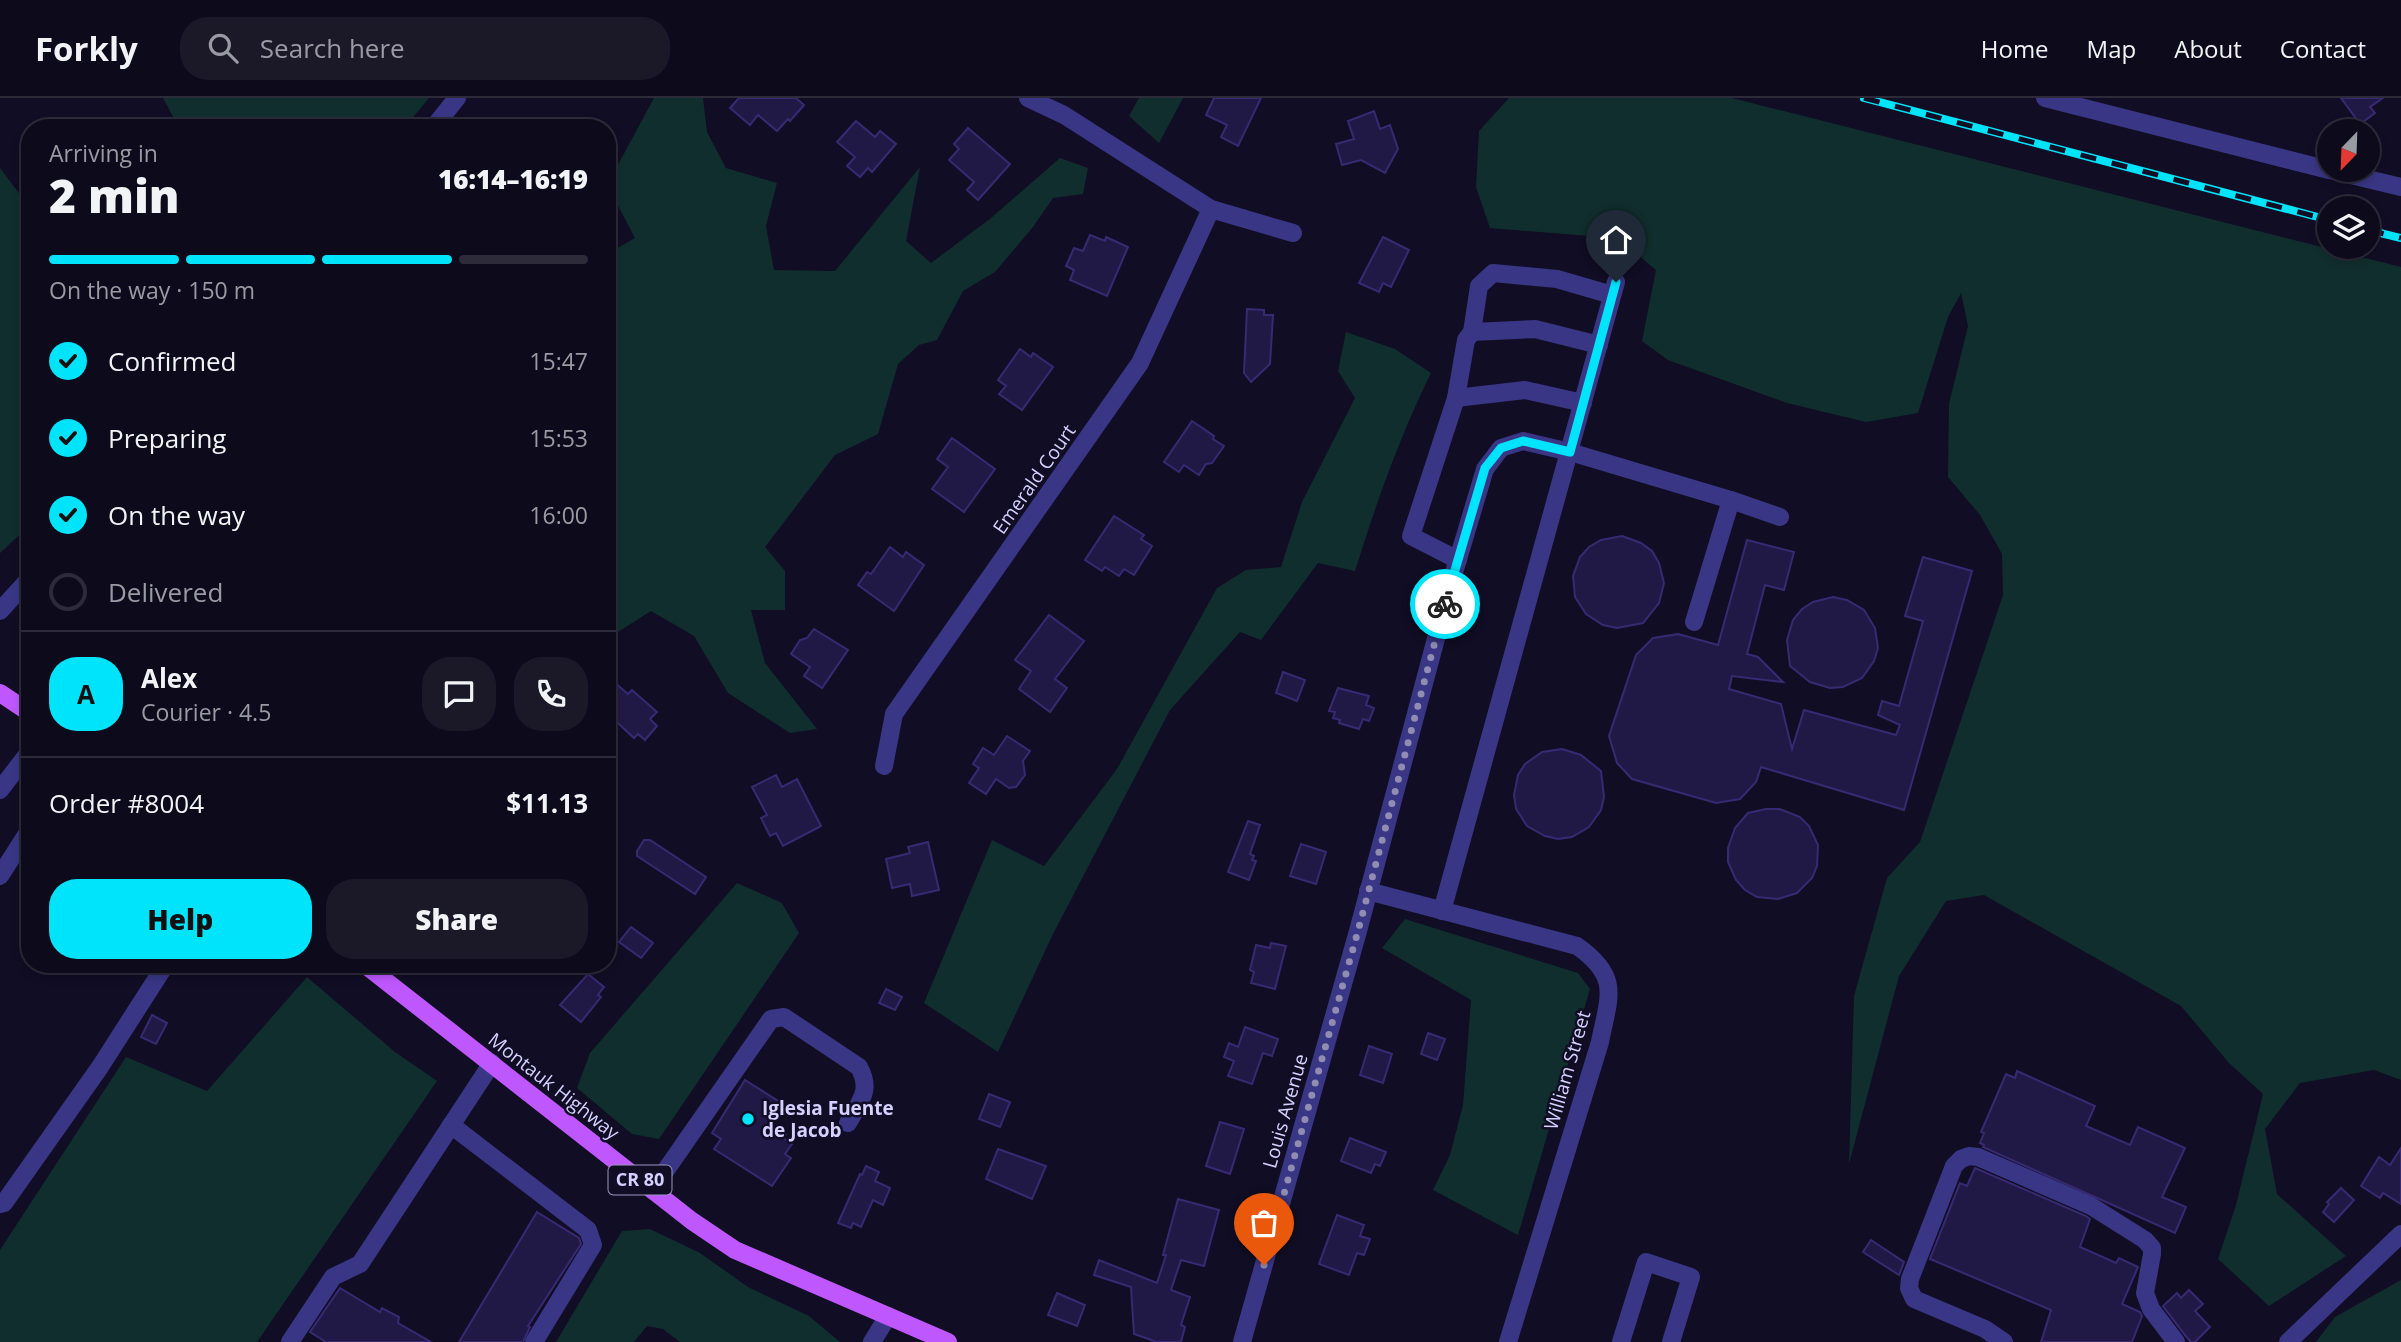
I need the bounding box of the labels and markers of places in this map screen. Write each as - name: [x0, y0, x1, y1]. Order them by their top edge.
- pin: [1586, 210, 1646, 282]
- place label: Iglesia Fuente de Jacob: [762, 1095, 894, 1143]
- marker: Iglesia Fuente de Jacob: [740, 1111, 756, 1127]
- pin: [1234, 1193, 1294, 1265]

